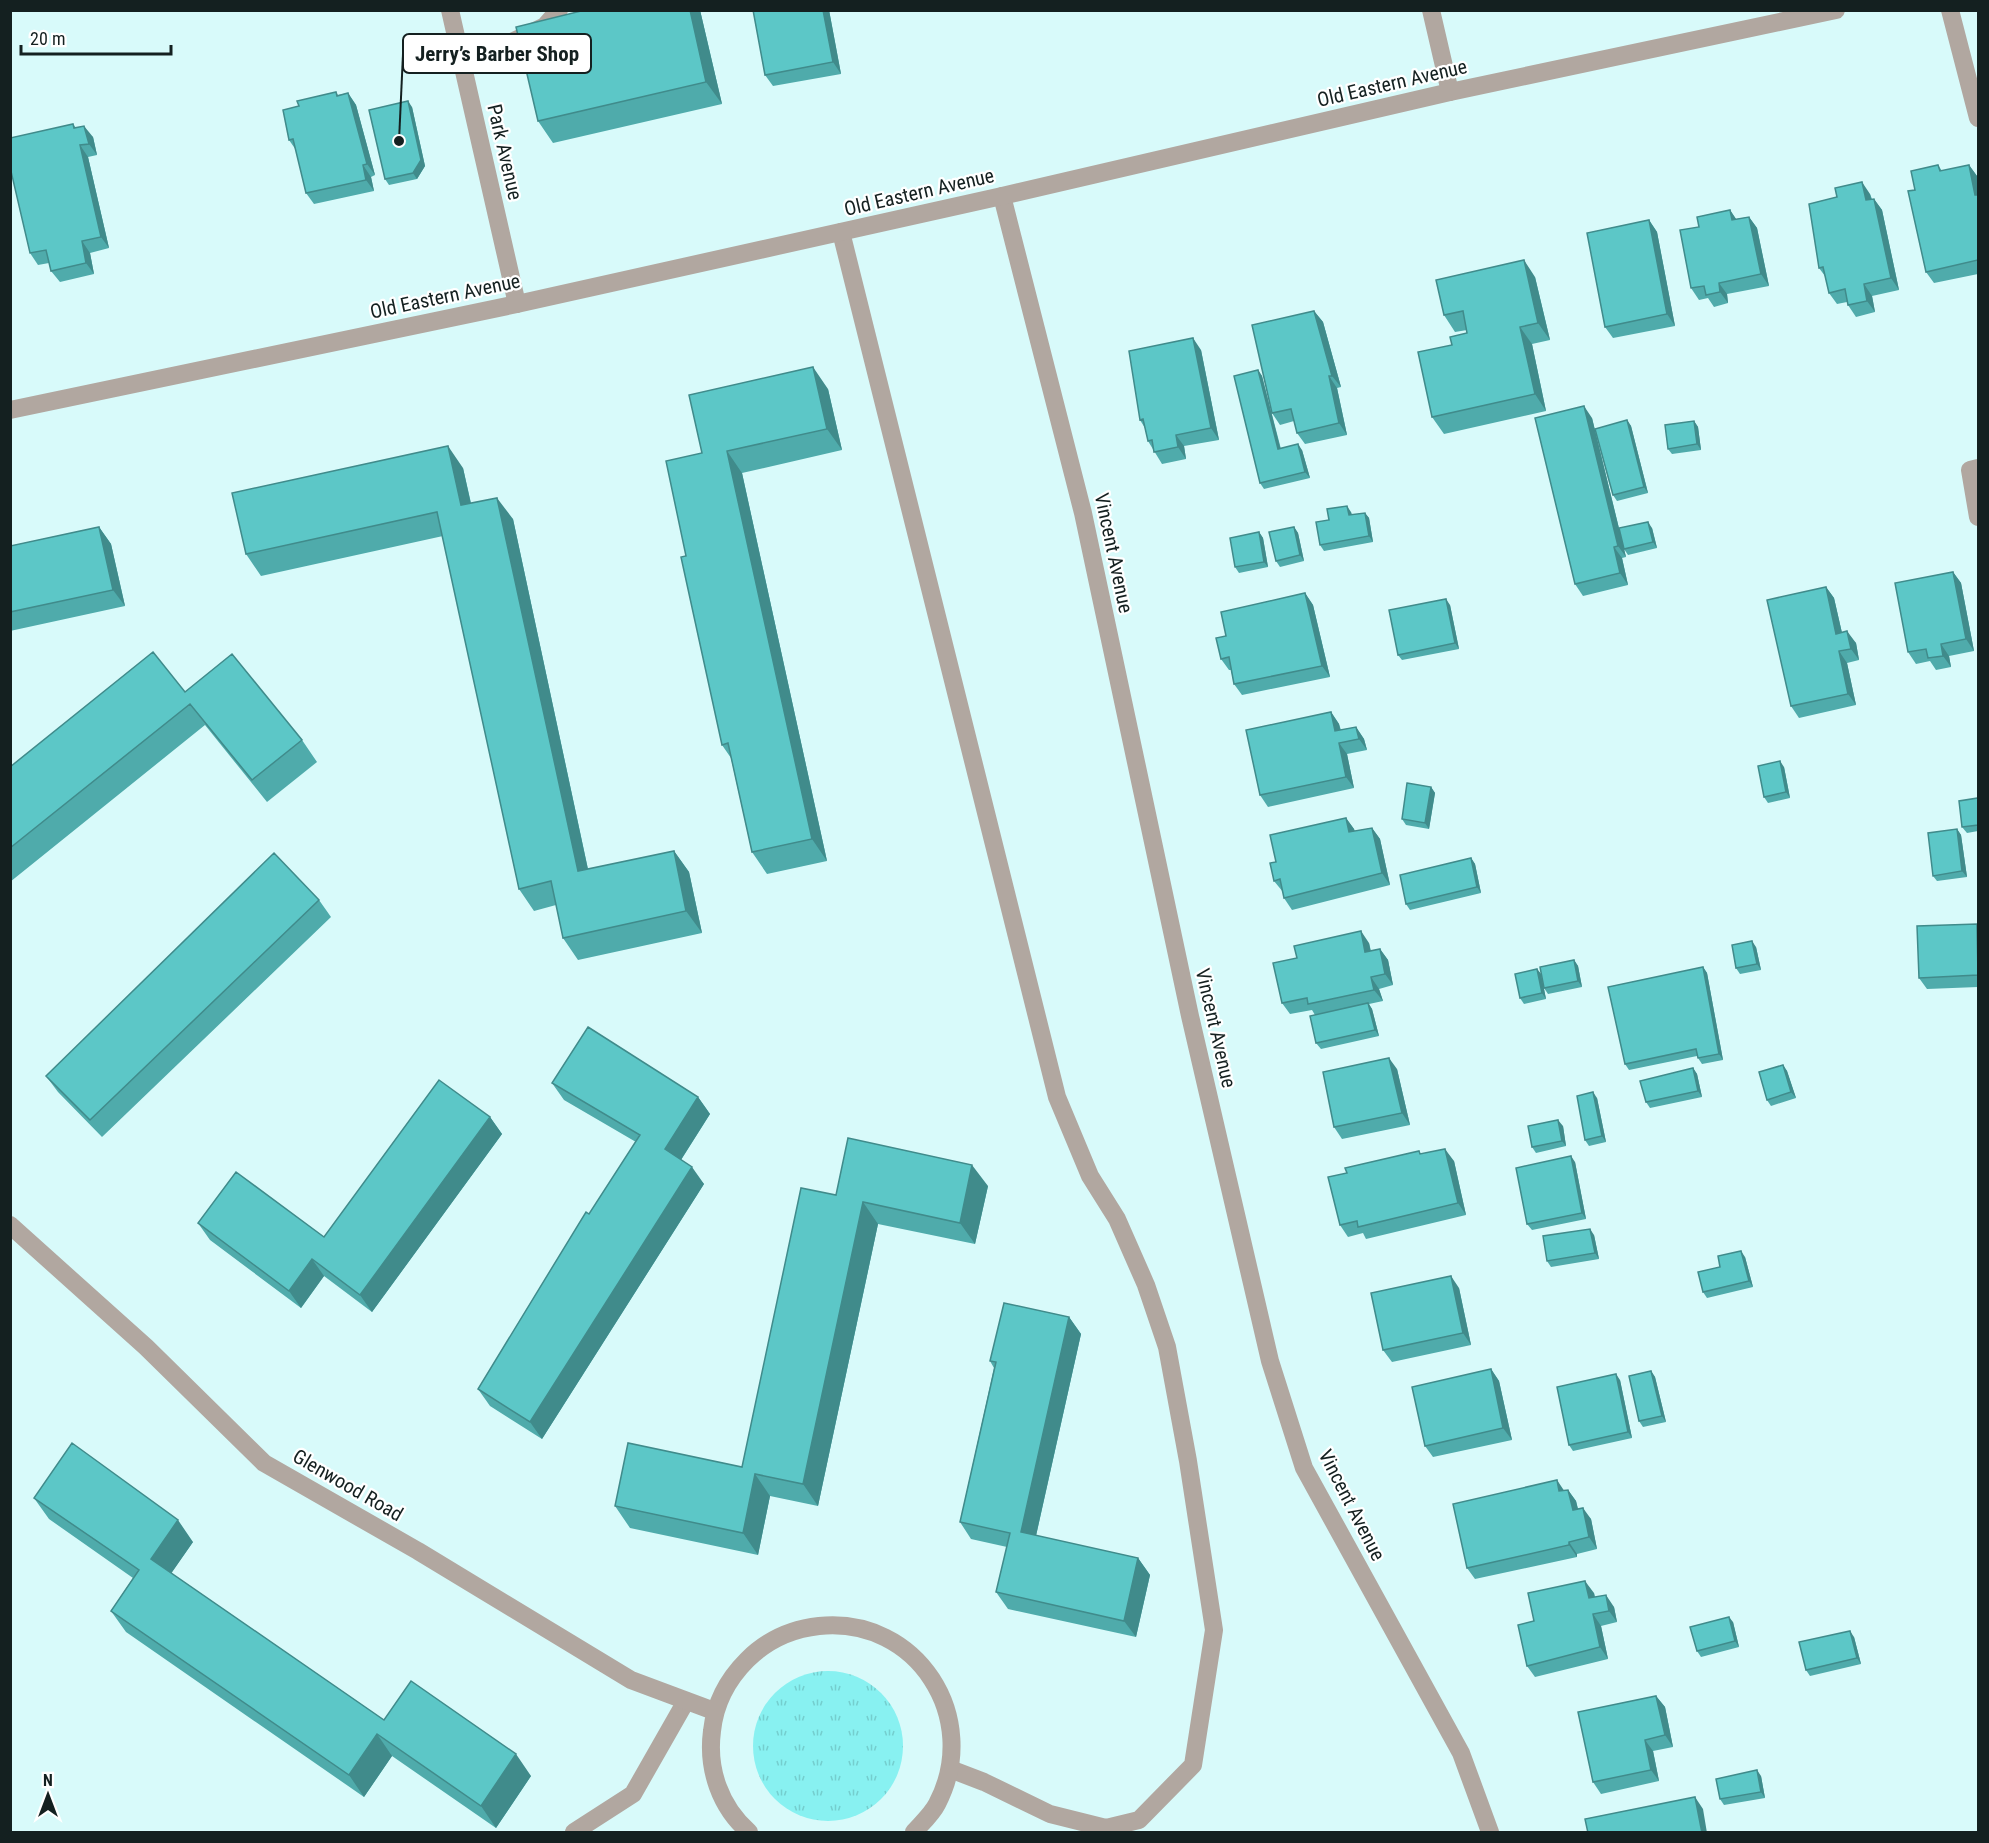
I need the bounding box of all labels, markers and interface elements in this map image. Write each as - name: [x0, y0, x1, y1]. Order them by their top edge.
- scale bar: [21, 18, 171, 56]
- text: 20 m: [30, 28, 65, 49]
- callout: Jerry’s Barber Shop: [403, 34, 591, 73]
- text: Jerry’s Barber Shop: [415, 42, 579, 66]
- street label: Old Eastern Avenue: [1315, 54, 1469, 112]
- street label: Park Avenue: [482, 102, 528, 202]
- street label: Old Eastern Avenue: [842, 163, 996, 221]
- street label: Old Eastern Avenue: [368, 268, 522, 324]
- street label: Vincent Avenue: [1090, 491, 1138, 615]
- street label: Vincent Avenue: [1191, 966, 1241, 1090]
- street label: Glenwood Road: [289, 1444, 407, 1526]
- street label: Vincent Avenue: [1314, 1445, 1390, 1565]
- north arrow: [18, 1765, 78, 1825]
- text: N: [43, 1771, 53, 1790]

